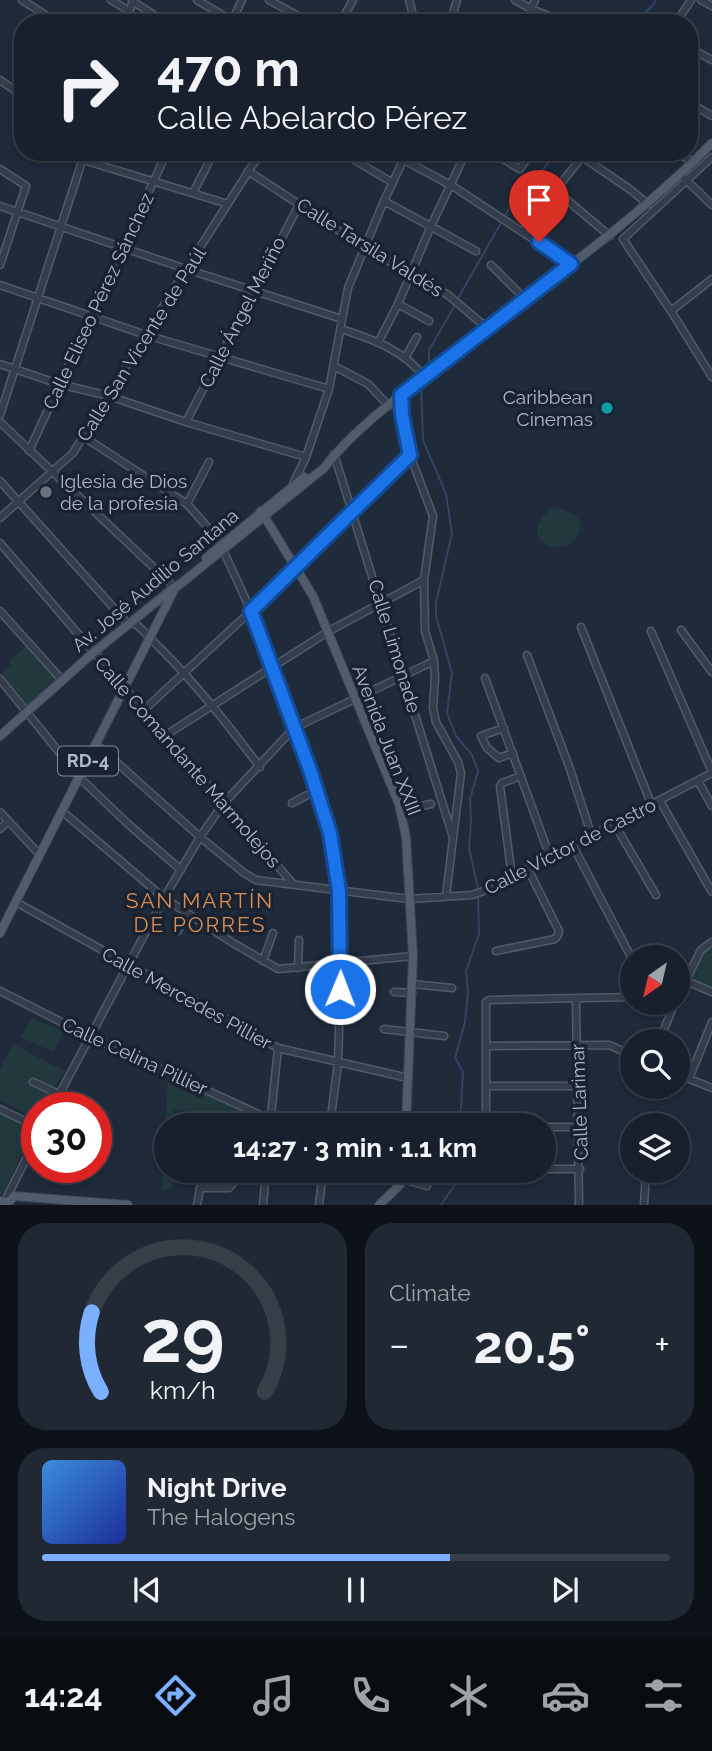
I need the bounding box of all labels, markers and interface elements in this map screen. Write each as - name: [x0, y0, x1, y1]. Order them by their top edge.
- text: 470 m: [157, 40, 300, 97]
- icon: right: [42, 42, 133, 133]
- text: Calle Abelardo Pérez: [157, 99, 467, 136]
- pin: [509, 170, 569, 242]
- icon: arrive: [520, 181, 558, 219]
- street label: Calle Eliseo Pérez Sánchez: [38, 189, 158, 413]
- street label: Calle Tarsila Valdés: [293, 193, 447, 301]
- street label: Calle Ángel Meriño: [194, 233, 290, 391]
- street label: Calle San Vicente de Paúl: [72, 242, 210, 445]
- place label: Caribbean Cinemas: [503, 386, 593, 430]
- marker: Caribbean Cinemas: [599, 400, 615, 416]
- place label: Iglesia de Dios de la profesia: [60, 470, 187, 514]
- marker: Iglesia de Dios de la profesia: [38, 484, 54, 500]
- street label: Av. José Audilio Santana: [67, 504, 243, 656]
- street label: Calle Limonade: [364, 577, 426, 715]
- street label: Calle Comandante Marmolejos: [91, 652, 285, 872]
- street label: Avenida Juan XXIII: [348, 662, 426, 818]
- road number: RD-4: [58, 746, 118, 776]
- street label: Calle Víctor de Castro: [481, 793, 659, 899]
- district label: SAN MARTÍN DE PORRES: [126, 888, 274, 937]
- street label: Calle Mercedes Pillier: [98, 942, 276, 1054]
- north arrow: [620, 945, 690, 1015]
- map controls: [620, 945, 690, 1183]
- position arrow: [303, 952, 377, 1026]
- street label: Calle Celina Pillier: [59, 1013, 211, 1099]
- button: search: [620, 1029, 690, 1099]
- street label: Calle Larimar: [566, 1043, 592, 1161]
- speed limit sign: 30: [21, 1092, 112, 1183]
- button: layers: [620, 1113, 690, 1183]
- text: 14:27 · 3 min · 1.1 km: [233, 1133, 477, 1163]
- text: Climate: [389, 1279, 471, 1306]
- text: 29: [141, 1295, 224, 1380]
- text: 20.5°: [474, 1314, 590, 1375]
- text: −: [389, 1322, 409, 1367]
- text: +: [654, 1322, 670, 1367]
- text: km/h: [150, 1375, 215, 1405]
- text: Night Drive: [147, 1473, 286, 1503]
- text: The Halogens: [147, 1503, 295, 1530]
- icon: previous: [128, 1571, 166, 1609]
- icon: pause: [337, 1571, 375, 1609]
- icon: next: [546, 1571, 584, 1609]
- icon: directions: [151, 1671, 200, 1720]
- icon: music: [249, 1671, 298, 1720]
- icon: phone: [346, 1671, 395, 1720]
- icon: climate: [444, 1671, 493, 1720]
- icon: car: [541, 1671, 590, 1720]
- icon: filters: [639, 1671, 688, 1720]
- text: 14:24: [24, 1677, 103, 1714]

